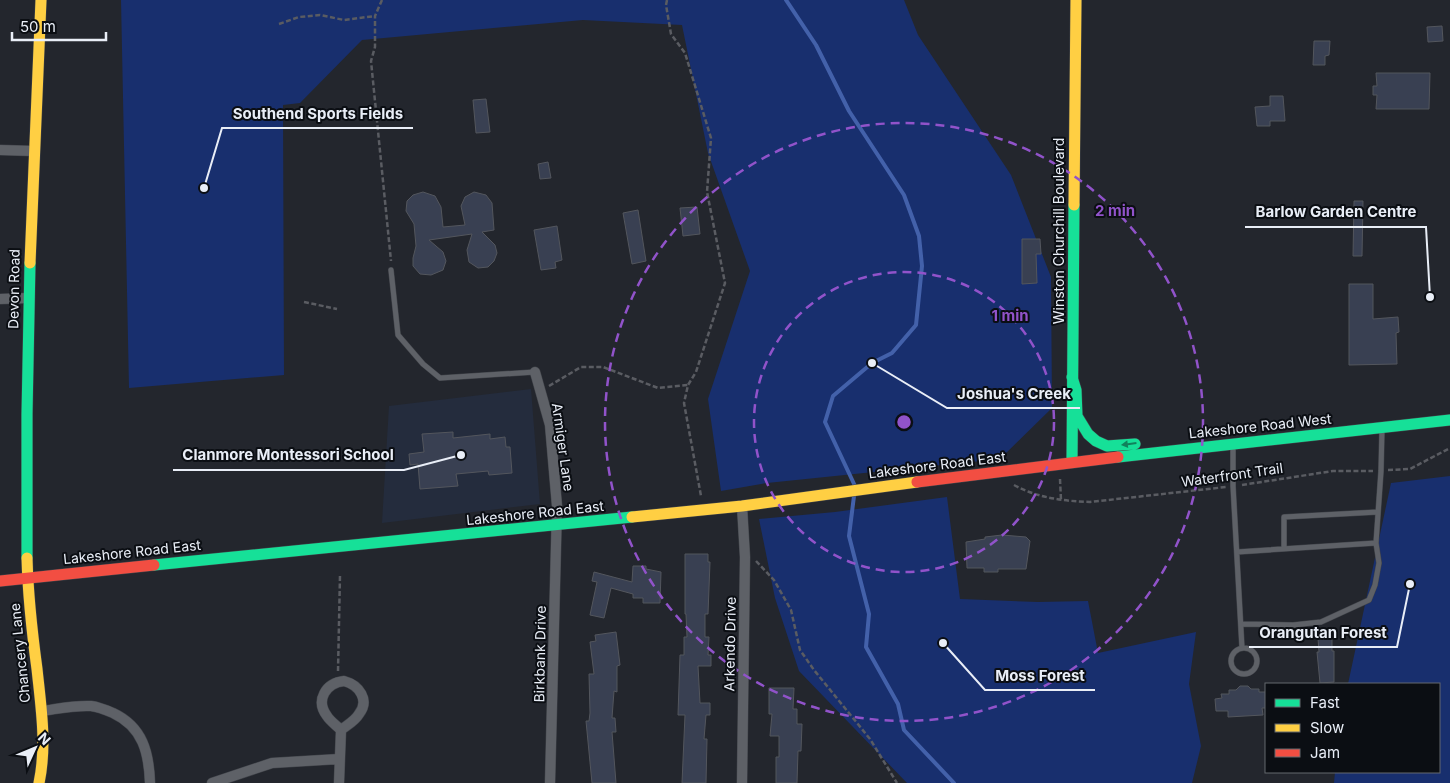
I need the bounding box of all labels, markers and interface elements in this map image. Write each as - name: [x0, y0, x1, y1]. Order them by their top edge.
- scale bar: [12, 10, 106, 42]
- text: 50 m: [20, 17, 56, 36]
- callout: Southend Sports Fields: [222, 98, 413, 128]
- text: Southend Sports Fields: [233, 104, 403, 123]
- street label: Winston Churchill Boulevard: [1050, 138, 1067, 324]
- callout: Barlow Garden Centre: [1245, 197, 1426, 227]
- text: 2 min: [1095, 201, 1135, 220]
- text: Barlow Garden Centre: [1256, 202, 1416, 221]
- street label: Devon Road: [4, 249, 23, 329]
- text: 1 min: [991, 306, 1029, 325]
- callout: Joshua's Creek: [947, 378, 1080, 408]
- text: Joshua's Creek: [957, 384, 1071, 403]
- street label: Armiger Lane: [549, 402, 578, 492]
- street label: Lakeshore Road West: [1188, 410, 1333, 441]
- centre of rings: [895, 413, 913, 431]
- callout: Clanmore Montessori School: [173, 440, 404, 470]
- one-way arrow: [1121, 440, 1137, 448]
- text: Clanmore Montessori School: [182, 445, 394, 464]
- street label: Lakeshore Road East: [867, 448, 1007, 481]
- street label: Waterfront Trail: [1180, 459, 1284, 490]
- street label: Lakeshore Road East: [465, 497, 605, 528]
- street label: Lakeshore Road East: [62, 536, 202, 567]
- street label: Arkendo Drive: [720, 597, 739, 691]
- street label: Chancery Lane: [6, 602, 33, 704]
- street label: Birkbank Drive: [530, 605, 549, 703]
- callout: Orangutan Forest: [1249, 617, 1397, 647]
- text: Orangutan Forest: [1259, 623, 1387, 642]
- callout: Moss Forest: [985, 660, 1095, 690]
- text: Moss Forest: [995, 666, 1085, 685]
- legend: [1265, 683, 1440, 773]
- text: Fast: [1310, 693, 1340, 712]
- text: Slow: [1310, 718, 1344, 737]
- north arrow: [10, 723, 60, 773]
- text: N: [35, 729, 55, 748]
- text: Jam: [1310, 743, 1340, 762]

